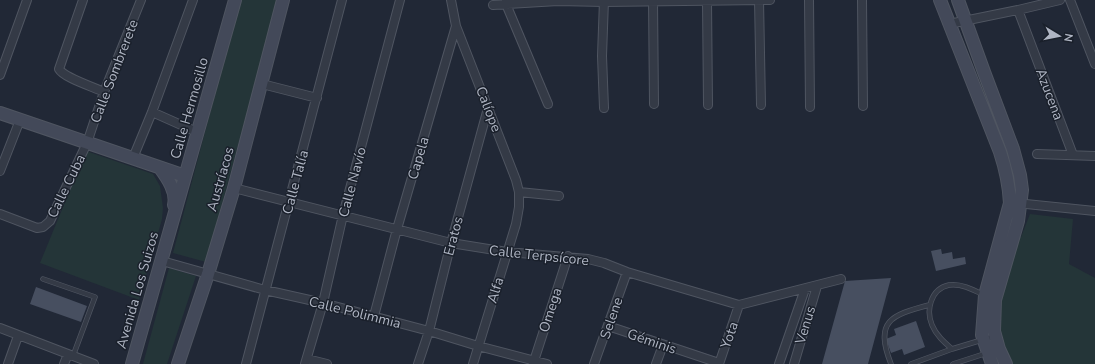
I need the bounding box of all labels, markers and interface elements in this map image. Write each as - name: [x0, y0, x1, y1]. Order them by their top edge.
- north arrow: [1039, 16, 1079, 56]
- street label: Calle Sombrerete: [86, 17, 143, 126]
- text: N: [1060, 32, 1076, 43]
- street label: Calle Hermosillo: [166, 55, 213, 161]
- street label: Azucena: [1031, 66, 1068, 123]
- street label: Calíope: [471, 84, 506, 135]
- street label: Capela: [403, 134, 434, 182]
- street label: Austríacos: [202, 144, 239, 214]
- street label: Calle Navío: [334, 145, 371, 219]
- street label: Calle Talía: [278, 148, 313, 216]
- street label: Calle Cuba: [43, 151, 90, 221]
- street label: Eratos: [439, 214, 468, 258]
- street label: Avenida Los Suizos: [112, 229, 163, 351]
- street label: Calle Terpsícore: [488, 241, 590, 270]
- street label: Alfa: [483, 275, 508, 305]
- street label: Omega: [534, 285, 567, 335]
- street label: Calle Polimmia: [307, 292, 403, 333]
- street label: Selene: [595, 295, 627, 342]
- street label: Venus: [790, 304, 820, 347]
- street label: Yota: [716, 319, 743, 352]
- street label: Géminis: [625, 324, 679, 359]

